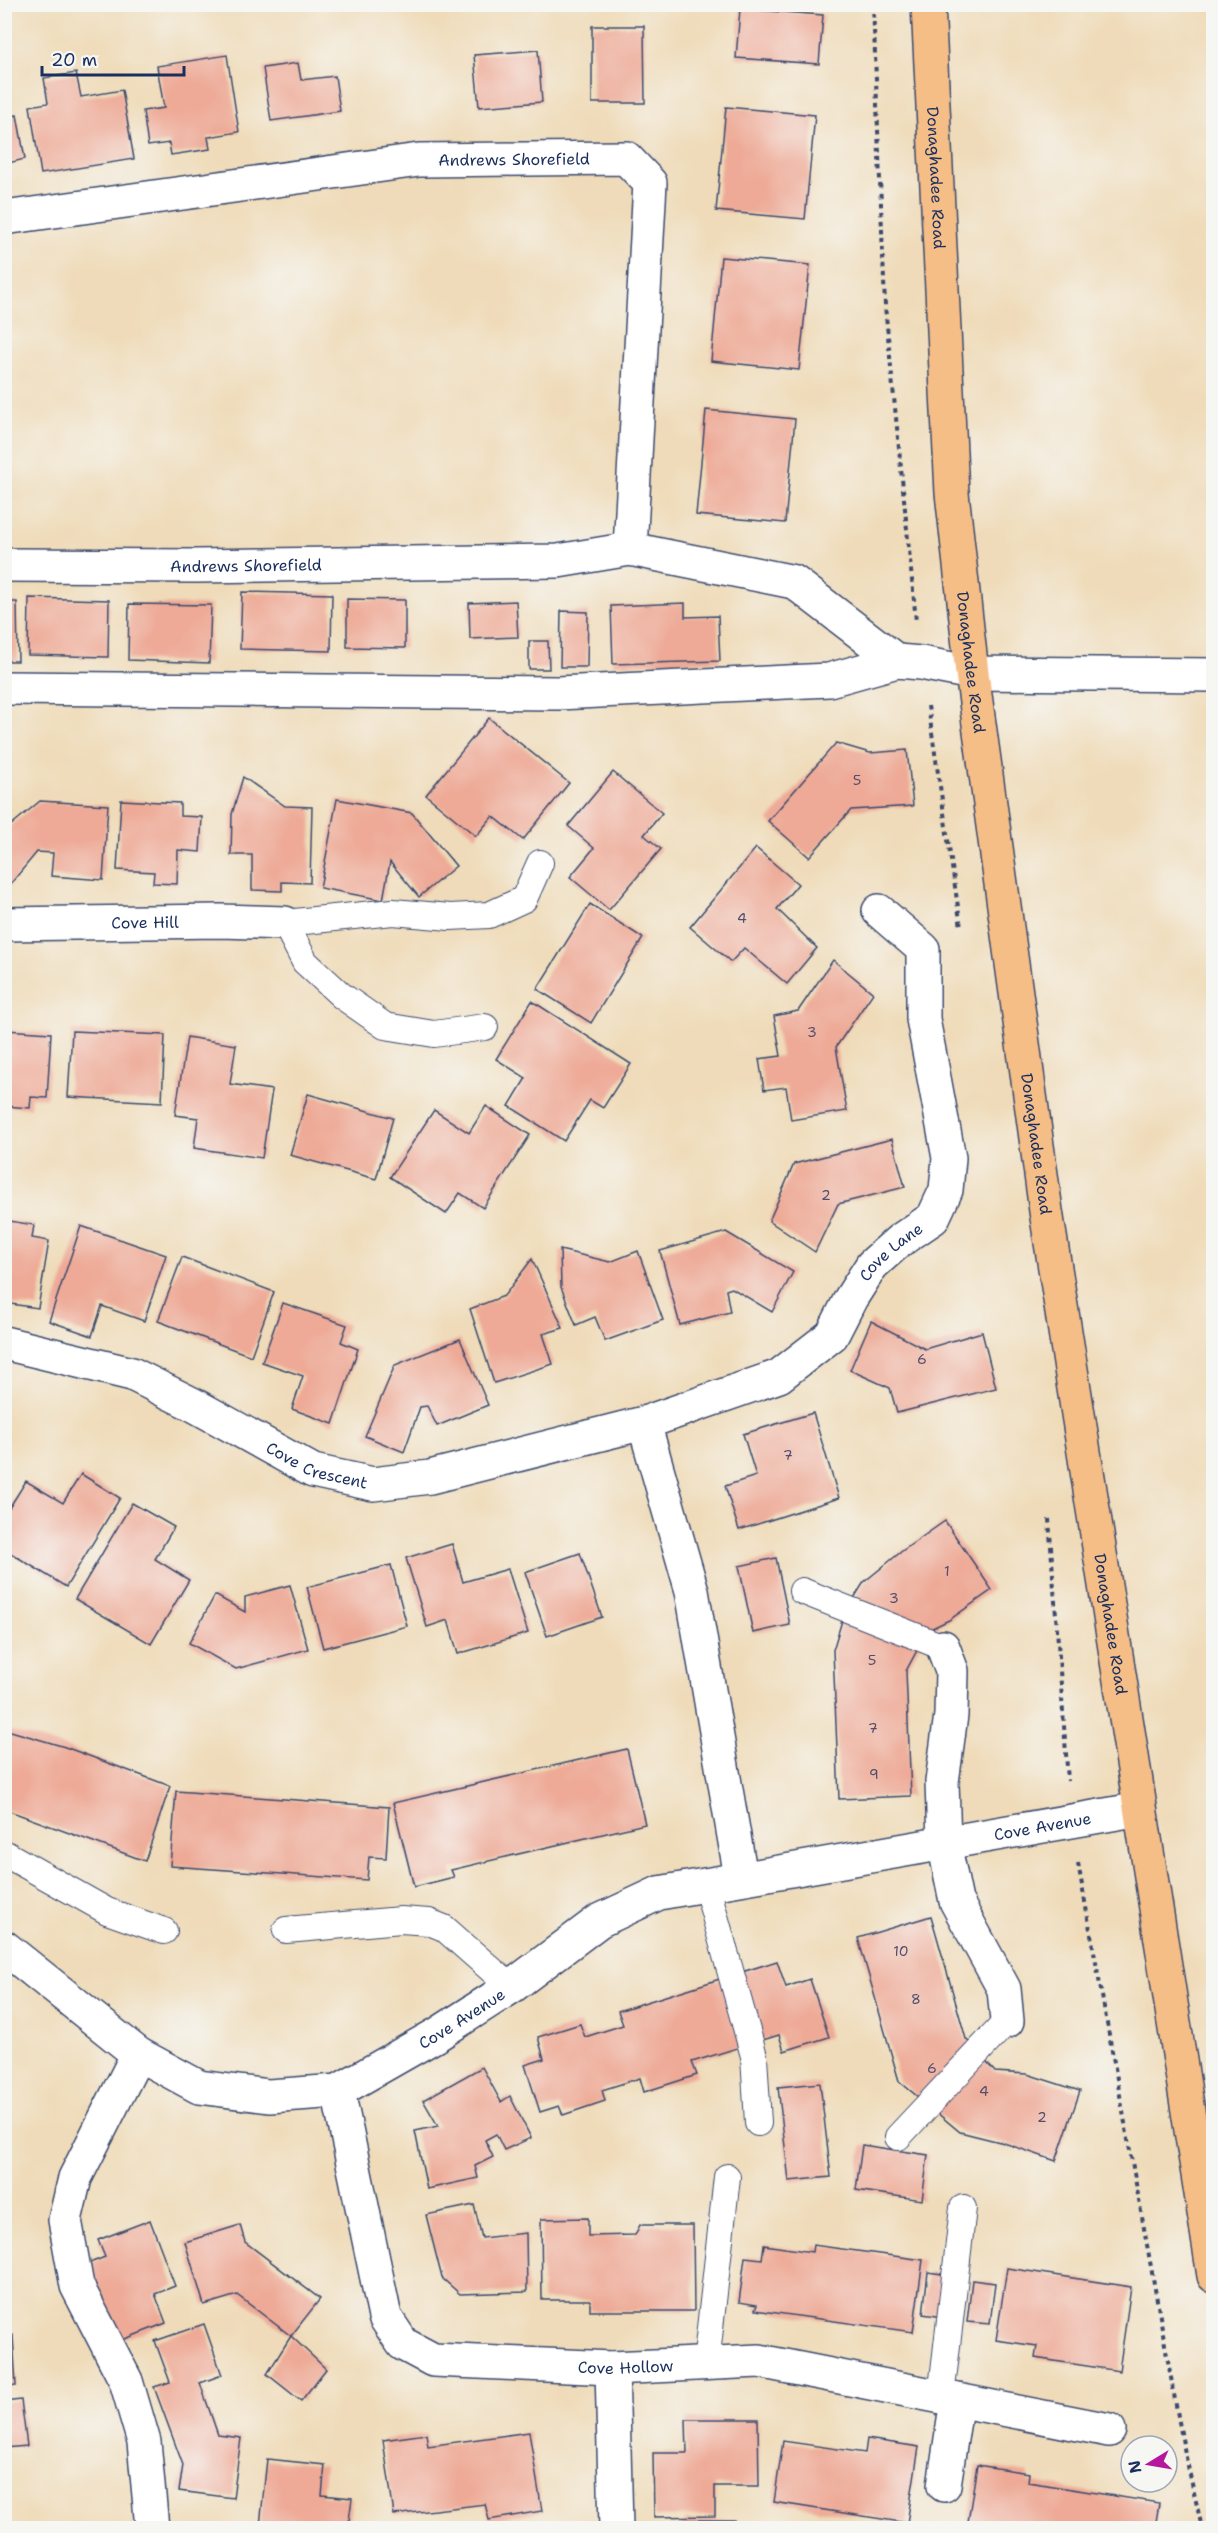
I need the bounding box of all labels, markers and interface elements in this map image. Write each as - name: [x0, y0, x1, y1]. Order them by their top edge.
- scale bar: [42, 39, 184, 77]
- text: 20 m: [51, 48, 97, 72]
- street label: Donaghadee Road: [923, 106, 951, 250]
- street label: Andrews Shorefield: [438, 148, 590, 170]
- street label: Andrews Shorefield: [170, 554, 322, 577]
- street label: Donaghadee Road: [953, 590, 991, 735]
- house number: 5: [853, 771, 861, 789]
- house number: 4: [737, 909, 747, 927]
- street label: Cove Hill: [111, 911, 179, 933]
- house number: 3: [807, 1023, 817, 1041]
- street label: Donaghadee Road: [1017, 1072, 1057, 1216]
- house number: 2: [821, 1186, 831, 1204]
- street label: Cove Lane: [854, 1218, 927, 1285]
- house number: 6: [917, 1350, 927, 1368]
- street label: Cove Crescent: [263, 1437, 370, 1493]
- house number: 7: [783, 1446, 793, 1464]
- street label: Donaghadee Road: [1090, 1552, 1133, 1696]
- house number: 1: [944, 1562, 950, 1580]
- house number: 3: [889, 1589, 899, 1607]
- house number: 5: [868, 1651, 876, 1669]
- house number: 7: [868, 1719, 878, 1737]
- house number: 9: [869, 1765, 879, 1783]
- street label: Cove Avenue: [992, 1807, 1093, 1845]
- house number: 10: [893, 1942, 909, 1960]
- street label: Cove Avenue: [415, 1983, 509, 2053]
- house number: 8: [911, 1990, 921, 2008]
- house number: 6: [927, 2059, 937, 2077]
- house number: 4: [979, 2082, 989, 2100]
- house number: 2: [1037, 2108, 1047, 2126]
- street label: Cove Hollow: [577, 2355, 674, 2379]
- north arrow: [1119, 2434, 1179, 2494]
- text: N: [1123, 2459, 1146, 2475]

